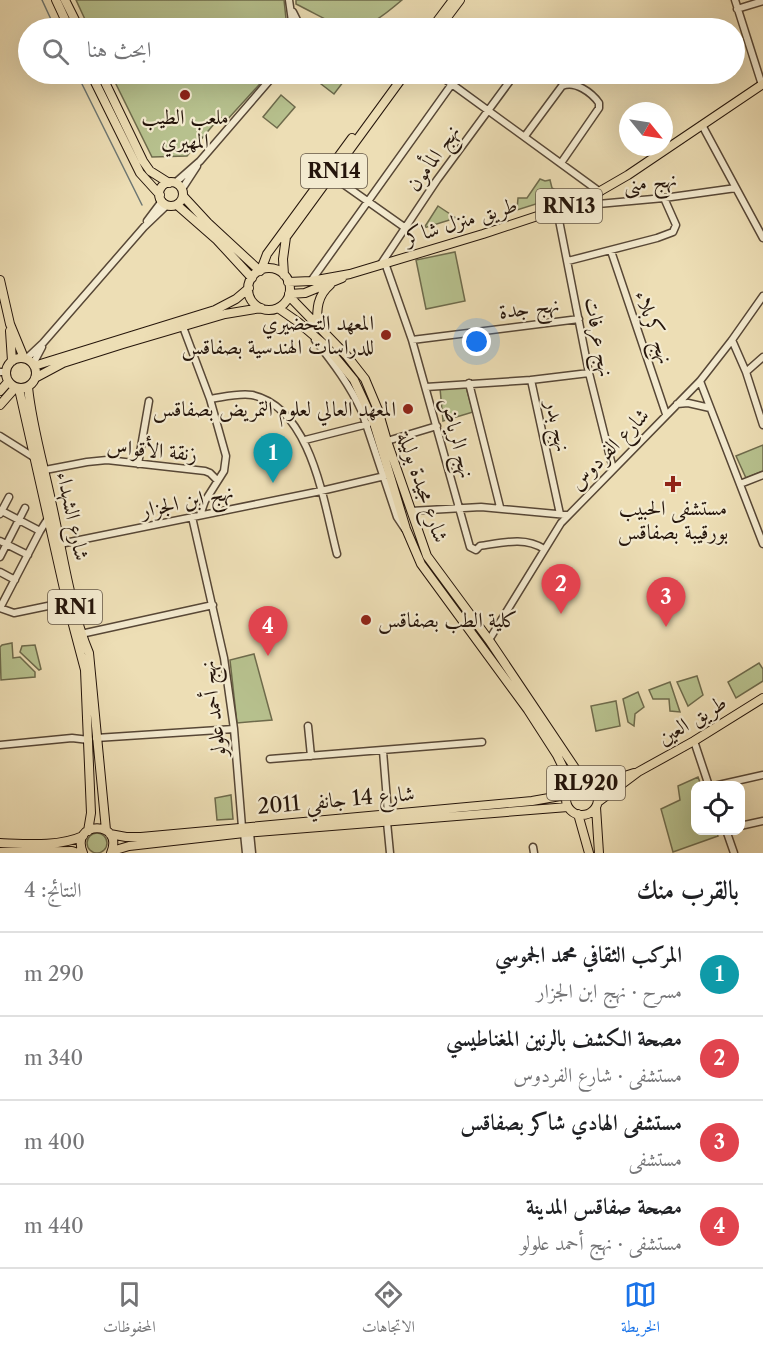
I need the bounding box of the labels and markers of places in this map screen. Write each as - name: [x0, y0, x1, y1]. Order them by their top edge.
- marker: ملعب الطيب المهيري: [178, 88, 192, 102]
- place label: ملعب الطيب المهيري: [141, 104, 229, 157]
- place label: المعهد التحضيري للدراسات الهندسية بصفاقس: [181, 310, 374, 361]
- marker: المعهد التحضيري للدراسات الهندسية بصفاقس: [379, 328, 393, 342]
- place label: المعهد العالي لعلوم التمريض بصفاقس: [153, 396, 396, 427]
- marker: المعهد العالي لعلوم التمريض بصفاقس: [401, 402, 415, 416]
- pin: 1: [254, 434, 292, 483]
- marker: مستشفى الحبيب بورقيبة بصفاقس: [664, 475, 682, 493]
- place label: مستشفى الحبيب بورقيبة بصفاقس: [618, 495, 728, 546]
- pin: 2: [542, 564, 580, 614]
- pin: 3: [646, 578, 686, 627]
- pin: 4: [248, 606, 288, 656]
- place label: كلية الطب بصفاقس: [378, 607, 518, 634]
- marker: كلية الطب بصفاقس: [359, 613, 373, 627]

